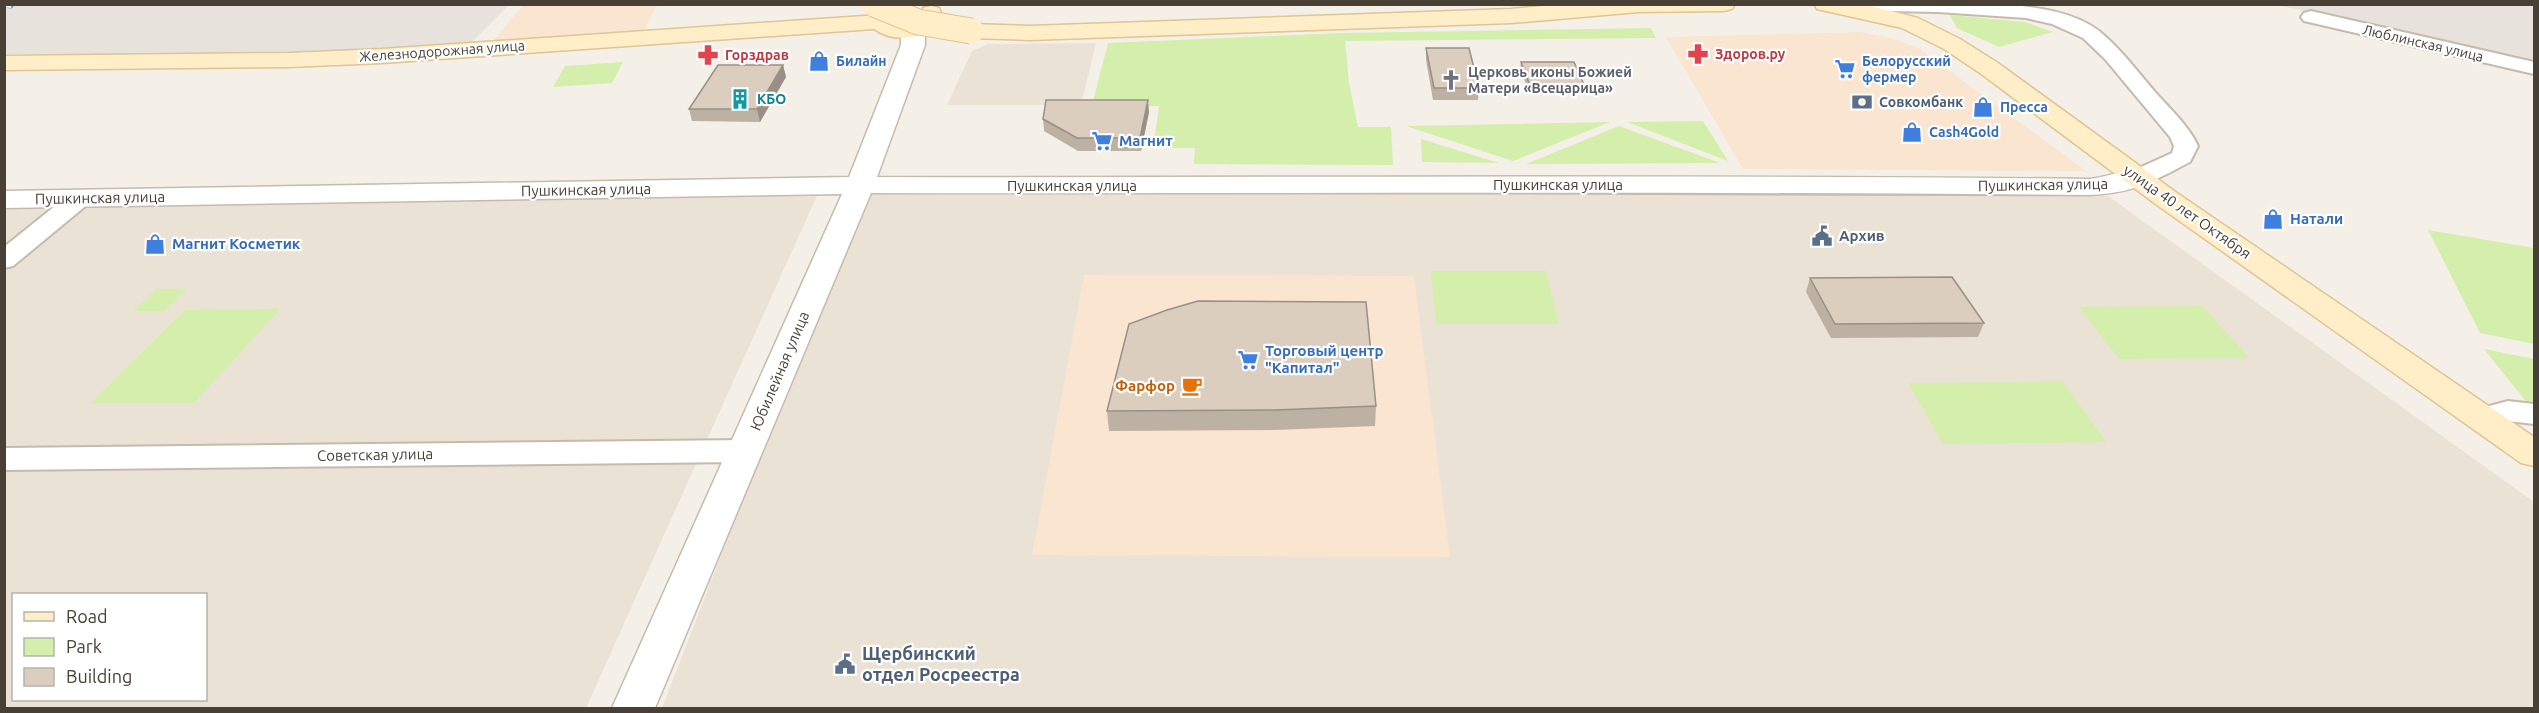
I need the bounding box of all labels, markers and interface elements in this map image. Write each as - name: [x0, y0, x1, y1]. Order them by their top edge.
- street label: Люблинская улица: [2361, 21, 2485, 65]
- street label: Железнодорожная улица: [359, 37, 525, 65]
- pharmacy icon: Здоров.ру: [1686, 42, 1710, 66]
- pharmacy icon: Горздрав: [696, 43, 720, 67]
- place label: Здоров.ру: [1715, 46, 1786, 62]
- place label: Горздрав: [725, 47, 789, 63]
- shop icon: Билайн: [807, 49, 831, 73]
- place label: Билайн: [836, 53, 887, 69]
- place label: Белорусский фермер: [1862, 53, 1951, 85]
- supermarket icon: Белорусский фермер: [1833, 57, 1857, 81]
- place label: Церковь иконы Божией Матери «Всецарица»: [1468, 64, 1632, 96]
- church icon: Церковь иконы Божией Матери «Всецарица»: [1439, 68, 1463, 92]
- building icon: КБО: [728, 87, 752, 111]
- bank icon: Совкомбанк: [1850, 90, 1874, 114]
- place label: КБО: [757, 91, 786, 107]
- place label: Совкомбанк: [1879, 94, 1963, 110]
- shop icon: Пресса: [1971, 95, 1995, 119]
- place label: Пресса: [2000, 99, 2048, 115]
- shop icon: Cash4Gold: [1900, 120, 1924, 144]
- place label: Cash4Gold: [1929, 124, 1999, 140]
- supermarket icon: Магнит: [1090, 129, 1114, 153]
- place label: Магнит: [1119, 132, 1173, 149]
- street label: улица 40 лет Октября: [2120, 161, 2254, 262]
- street label: Пушкинская улица: [1978, 175, 2108, 194]
- street label: Пушкинская улица: [1493, 176, 1623, 193]
- street label: Пушкинская улица: [1007, 177, 1137, 194]
- street label: Пушкинская улица: [521, 180, 651, 199]
- street label: Пушкинская улица: [35, 188, 165, 207]
- shop icon: Натали: [2261, 207, 2285, 231]
- place label: Натали: [2290, 210, 2343, 227]
- public building icon: Архив: [1810, 224, 1834, 248]
- place label: Архив: [1839, 227, 1885, 244]
- shop icon: Магнит Косметик: [143, 232, 167, 256]
- place label: Магнит Косметик: [172, 235, 301, 252]
- street label: Юбилейная улица: [747, 309, 812, 433]
- place label: Торговый центр "Капитал": [1265, 342, 1384, 376]
- supermarket icon: Торговый центр "Капитал": [1236, 348, 1260, 372]
- cafe icon: Фарфор: [1180, 374, 1204, 398]
- place label: Фарфор: [1115, 377, 1175, 394]
- street label: Советская улица: [317, 445, 433, 464]
- legend: [12, 593, 207, 701]
- text: Road: [66, 606, 108, 626]
- text: Park: [66, 636, 102, 656]
- place label: Щербинский отдел Росреестра: [862, 643, 1020, 684]
- public building icon: Щербинский отдел Росреестра: [833, 652, 857, 676]
- text: Building: [66, 666, 132, 686]

